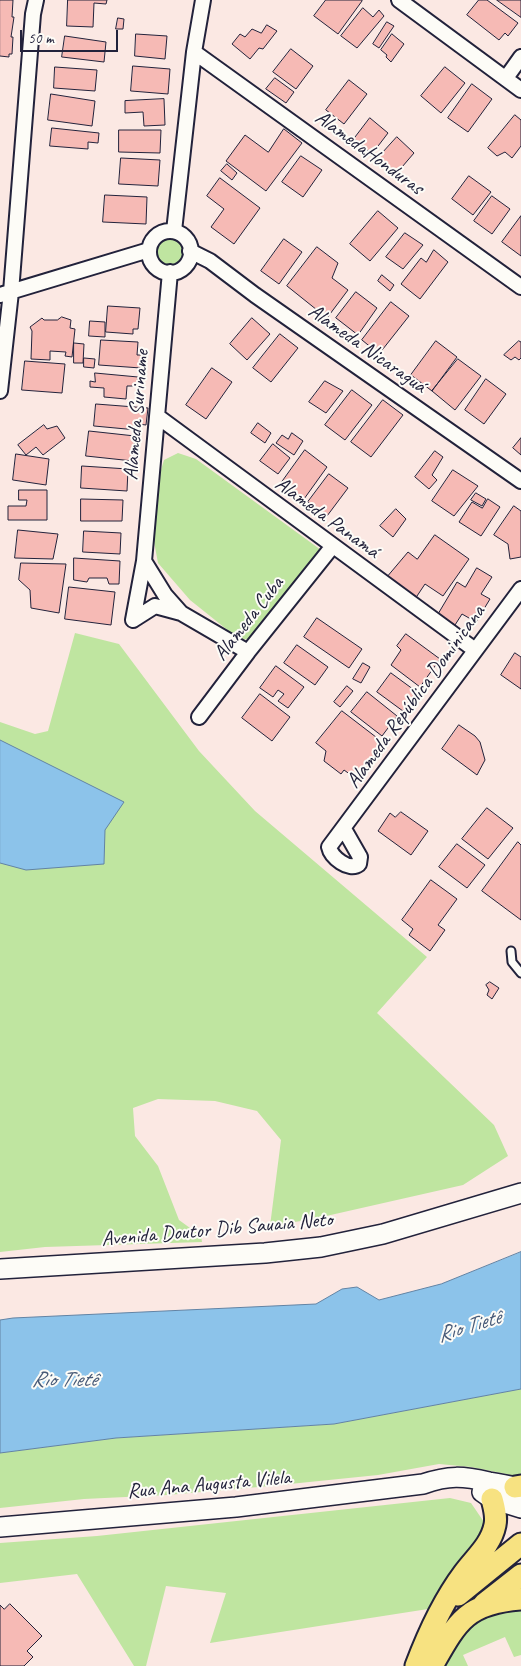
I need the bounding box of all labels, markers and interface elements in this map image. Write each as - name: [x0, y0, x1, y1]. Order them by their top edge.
- scale bar: [22, 20, 120, 52]
- text: 50 m: [28, 29, 54, 48]
- street label: AlamedaHonduras: [310, 105, 428, 201]
- street label: Alameda Nicaraguá: [303, 299, 431, 399]
- street label: Alameda Suriname: [119, 349, 155, 481]
- street label: Alameda Panamá: [270, 472, 384, 564]
- street label: Alameda Cuba: [208, 572, 290, 666]
- street label: Alameda República Dominicana: [341, 601, 491, 793]
- street label: Avenida Doutor Dib Sauaia Neto: [101, 1207, 333, 1253]
- water label: Rio Tietê: [434, 1305, 504, 1349]
- water label: Rio Tietê: [32, 1367, 96, 1393]
- street label: Rua Ana Augusta Vilela: [126, 1465, 292, 1505]

